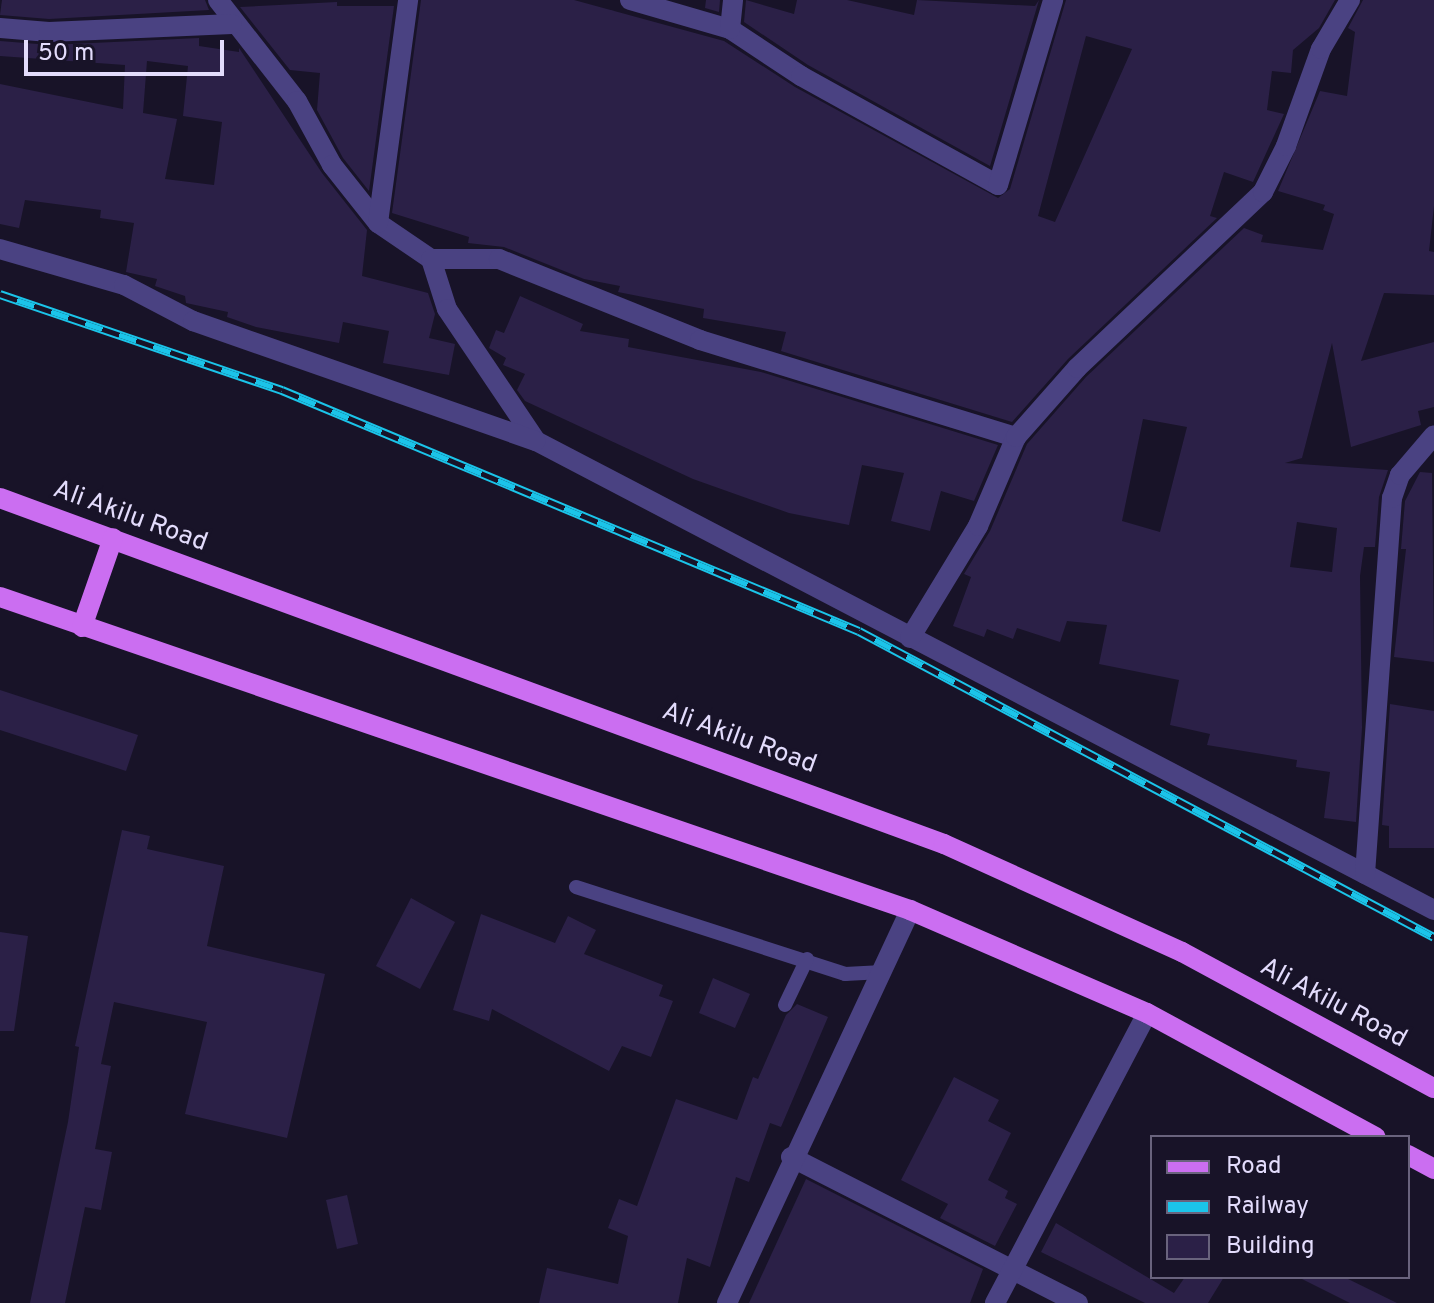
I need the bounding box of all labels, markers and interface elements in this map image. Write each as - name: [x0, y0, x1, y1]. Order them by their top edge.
- scale bar: [28, 24, 228, 74]
- text: 50 m: [38, 39, 94, 69]
- street label: Ali Akilu Road: [48, 474, 212, 560]
- street label: Ali Akilu Road: [657, 696, 821, 782]
- street label: Ali Akilu Road: [1254, 952, 1412, 1056]
- legend: [1150, 1135, 1410, 1279]
- text: Road: [1226, 1152, 1282, 1182]
- text: Railway: [1226, 1192, 1309, 1222]
- text: Building: [1226, 1232, 1315, 1262]

